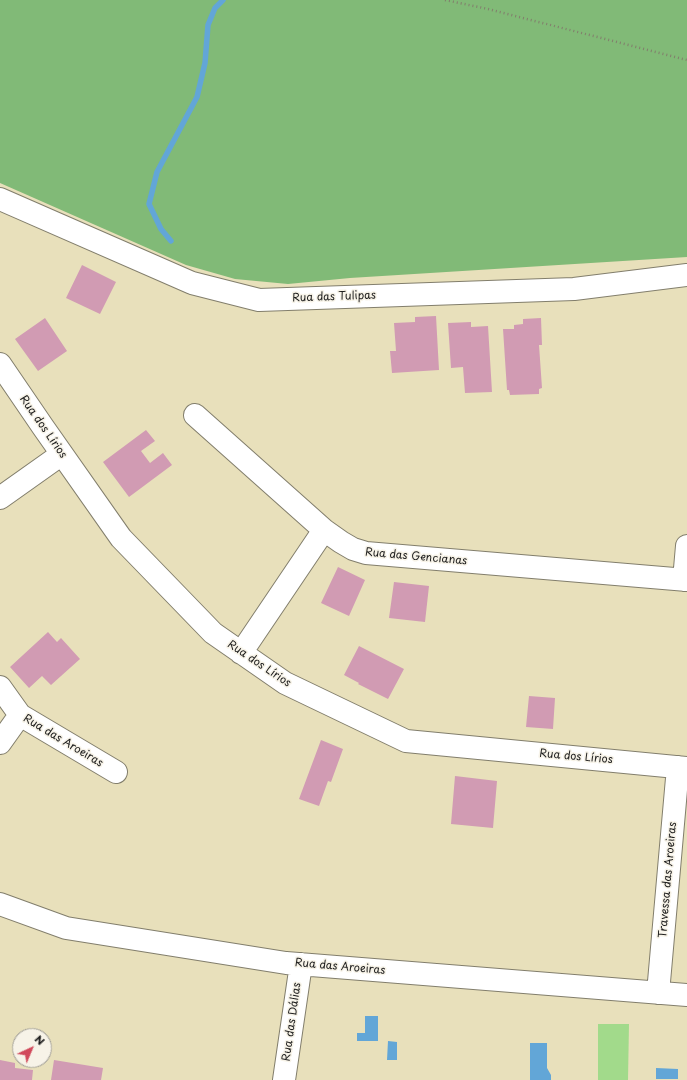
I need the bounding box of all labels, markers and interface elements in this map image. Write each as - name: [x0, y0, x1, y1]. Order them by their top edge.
- street label: Rua das Tulipas: [292, 289, 376, 305]
- street label: Rua dos Lírios: [16, 393, 70, 461]
- street label: Rua das Gencianas: [364, 546, 468, 568]
- street label: Rua dos Lírios: [225, 638, 293, 690]
- street label: Rua das Aroeiras: [21, 712, 105, 770]
- street label: Rua dos Lírios: [539, 747, 613, 767]
- street label: Travessa das Aroeiras: [656, 821, 680, 939]
- street label: Rua das Aroeiras: [294, 956, 386, 978]
- street label: Rua das Dálias: [280, 982, 304, 1062]
- north arrow: [12, 1028, 52, 1068]
- text: N: [31, 1031, 49, 1049]

